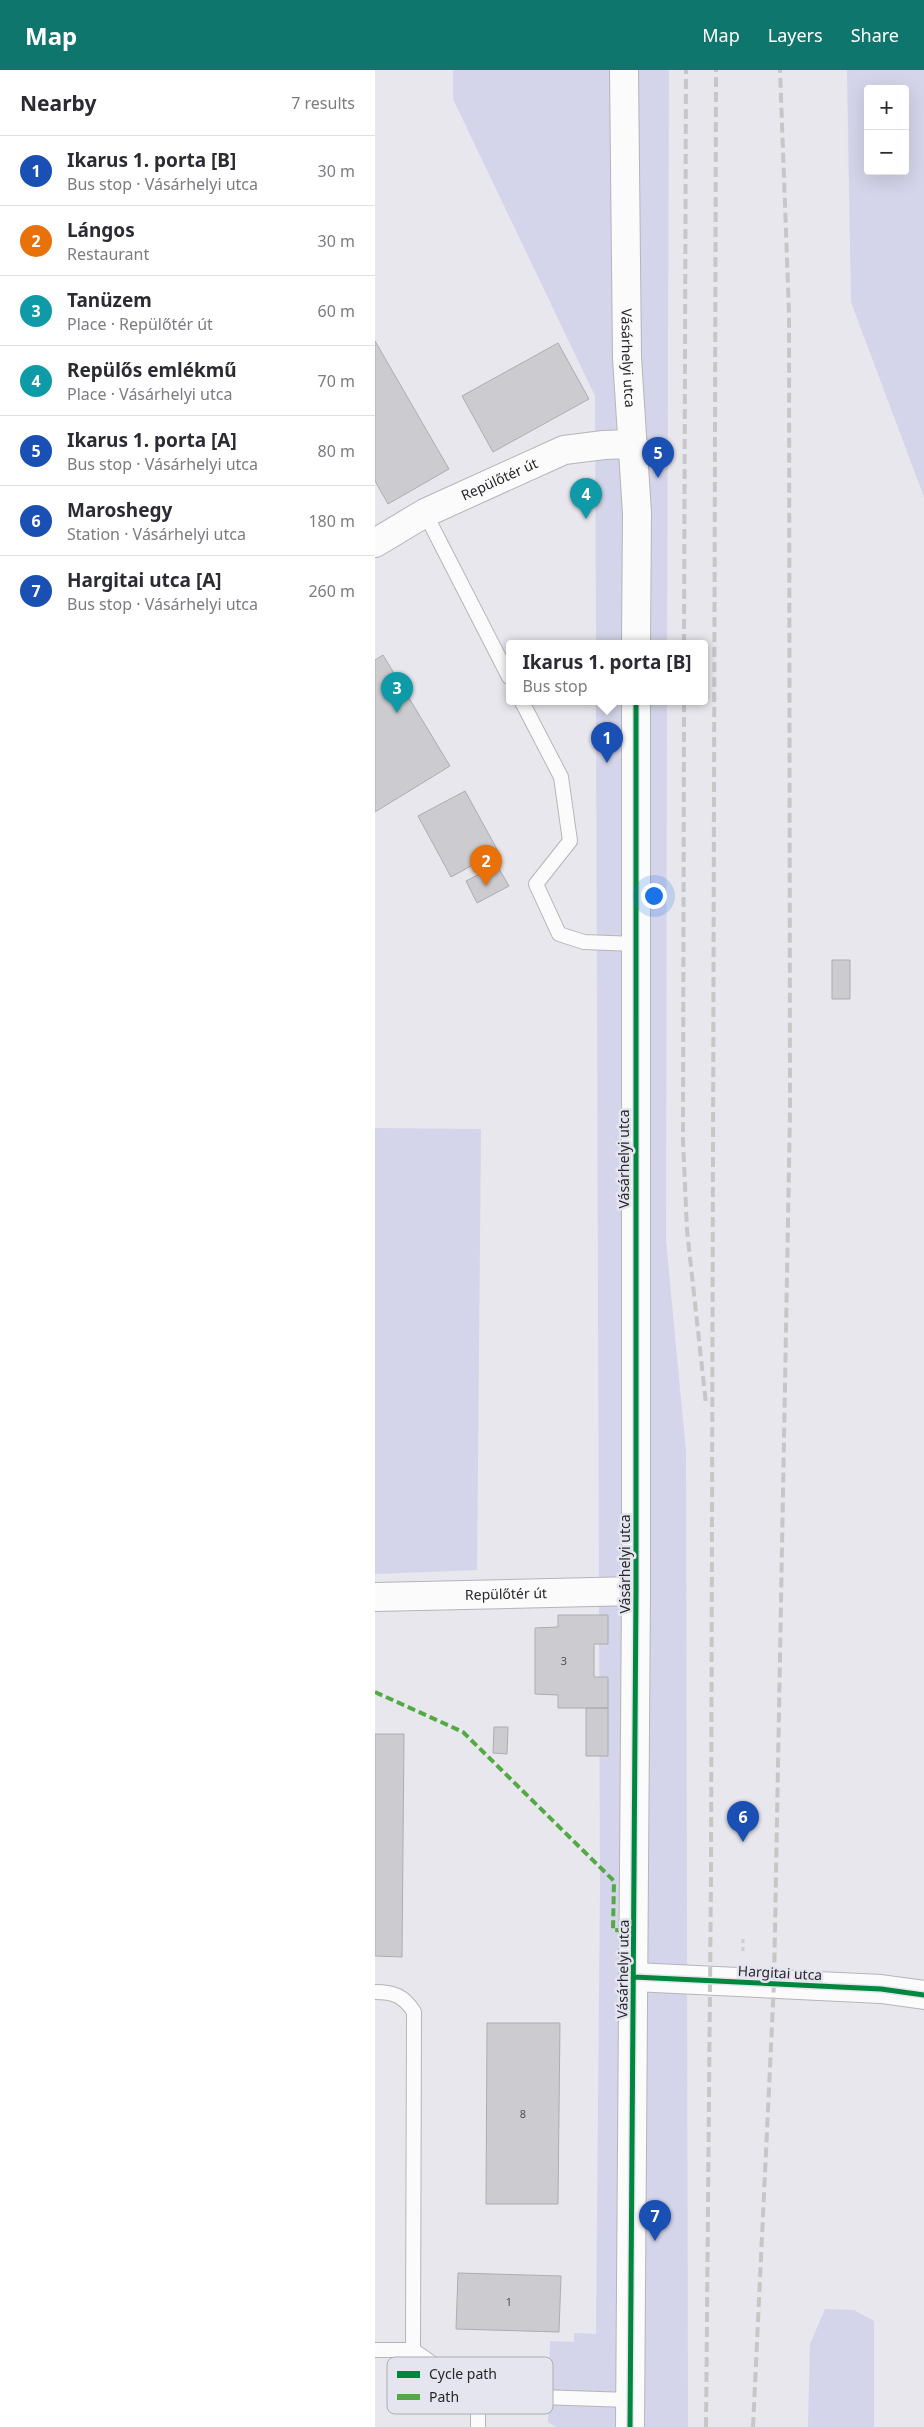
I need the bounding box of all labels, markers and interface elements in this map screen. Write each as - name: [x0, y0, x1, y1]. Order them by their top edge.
- text: Map: [25, 19, 77, 52]
- text: Map: [702, 23, 740, 47]
- text: Layers: [768, 23, 823, 47]
- text: Share: [851, 23, 899, 47]
- map controls: [864, 85, 909, 175]
- button: +: [864, 85, 909, 130]
- text: Nearby: [20, 89, 96, 117]
- text: 7 results: [291, 92, 355, 114]
- button: −: [864, 130, 909, 175]
- text: Ikarus 1. porta [B]: [67, 147, 236, 173]
- text: 1: [31, 160, 41, 182]
- text: 30 m: [318, 160, 355, 182]
- text: Bus stop · Vásárhelyi utca: [67, 173, 258, 195]
- text: Lángos: [67, 217, 135, 243]
- text: 2: [31, 230, 41, 252]
- text: 30 m: [318, 230, 355, 252]
- text: Restaurant: [67, 243, 149, 265]
- text: Tanüzem: [67, 287, 152, 313]
- text: 3: [31, 300, 41, 322]
- text: 60 m: [318, 300, 355, 322]
- street label: Vásárhelyi utca: [617, 308, 640, 408]
- text: Place · Repülőtér út: [67, 313, 213, 335]
- text: Repülős emlékmű: [67, 357, 237, 383]
- text: 4: [31, 370, 41, 392]
- text: 70 m: [318, 370, 355, 392]
- text: Place · Vásárhelyi utca: [67, 383, 232, 405]
- text: Ikarus 1. porta [A]: [67, 427, 237, 453]
- pin: 5: [642, 437, 674, 478]
- text: 5: [31, 440, 41, 462]
- text: 80 m: [318, 440, 355, 462]
- text: Bus stop · Vásárhelyi utca: [67, 453, 258, 475]
- street label: Repülőtér út: [458, 453, 541, 504]
- pin: 4: [570, 478, 602, 519]
- text: Maroshegy: [67, 497, 172, 523]
- text: 6: [31, 510, 41, 532]
- text: 180 m: [308, 510, 355, 532]
- text: Station · Vásárhelyi utca: [67, 523, 246, 545]
- text: Hargitai utca [A]: [67, 567, 222, 593]
- text: 7: [31, 580, 41, 602]
- text: 260 m: [308, 580, 355, 602]
- text: Bus stop · Vásárhelyi utca: [67, 593, 258, 615]
- popup: [506, 640, 708, 705]
- text: Ikarus 1. porta [B]: [522, 649, 692, 675]
- pin: 3: [381, 672, 413, 713]
- text: Bus stop: [522, 675, 587, 697]
- pin: 1: [591, 722, 623, 763]
- pin: 2: [470, 845, 502, 886]
- your location: [641, 883, 667, 909]
- street label: Vásárhelyi utca: [614, 1109, 633, 1209]
- street label: Vásárhelyi utca: [615, 1514, 634, 1614]
- street label: Repülőtér út: [465, 1583, 547, 1604]
- house number: 3: [561, 1653, 567, 1668]
- pin: 6: [727, 1801, 759, 1842]
- street label: Vásárhelyi utca: [612, 1919, 633, 2019]
- street label: Hargitai utca: [737, 1961, 823, 1984]
- house number: 8: [520, 2106, 526, 2121]
- pin: 7: [639, 2200, 671, 2241]
- house number: 1: [506, 2294, 512, 2309]
- legend: [387, 2357, 553, 2414]
- text: Cycle path: [429, 2364, 497, 2383]
- text: Path: [429, 2387, 459, 2406]

